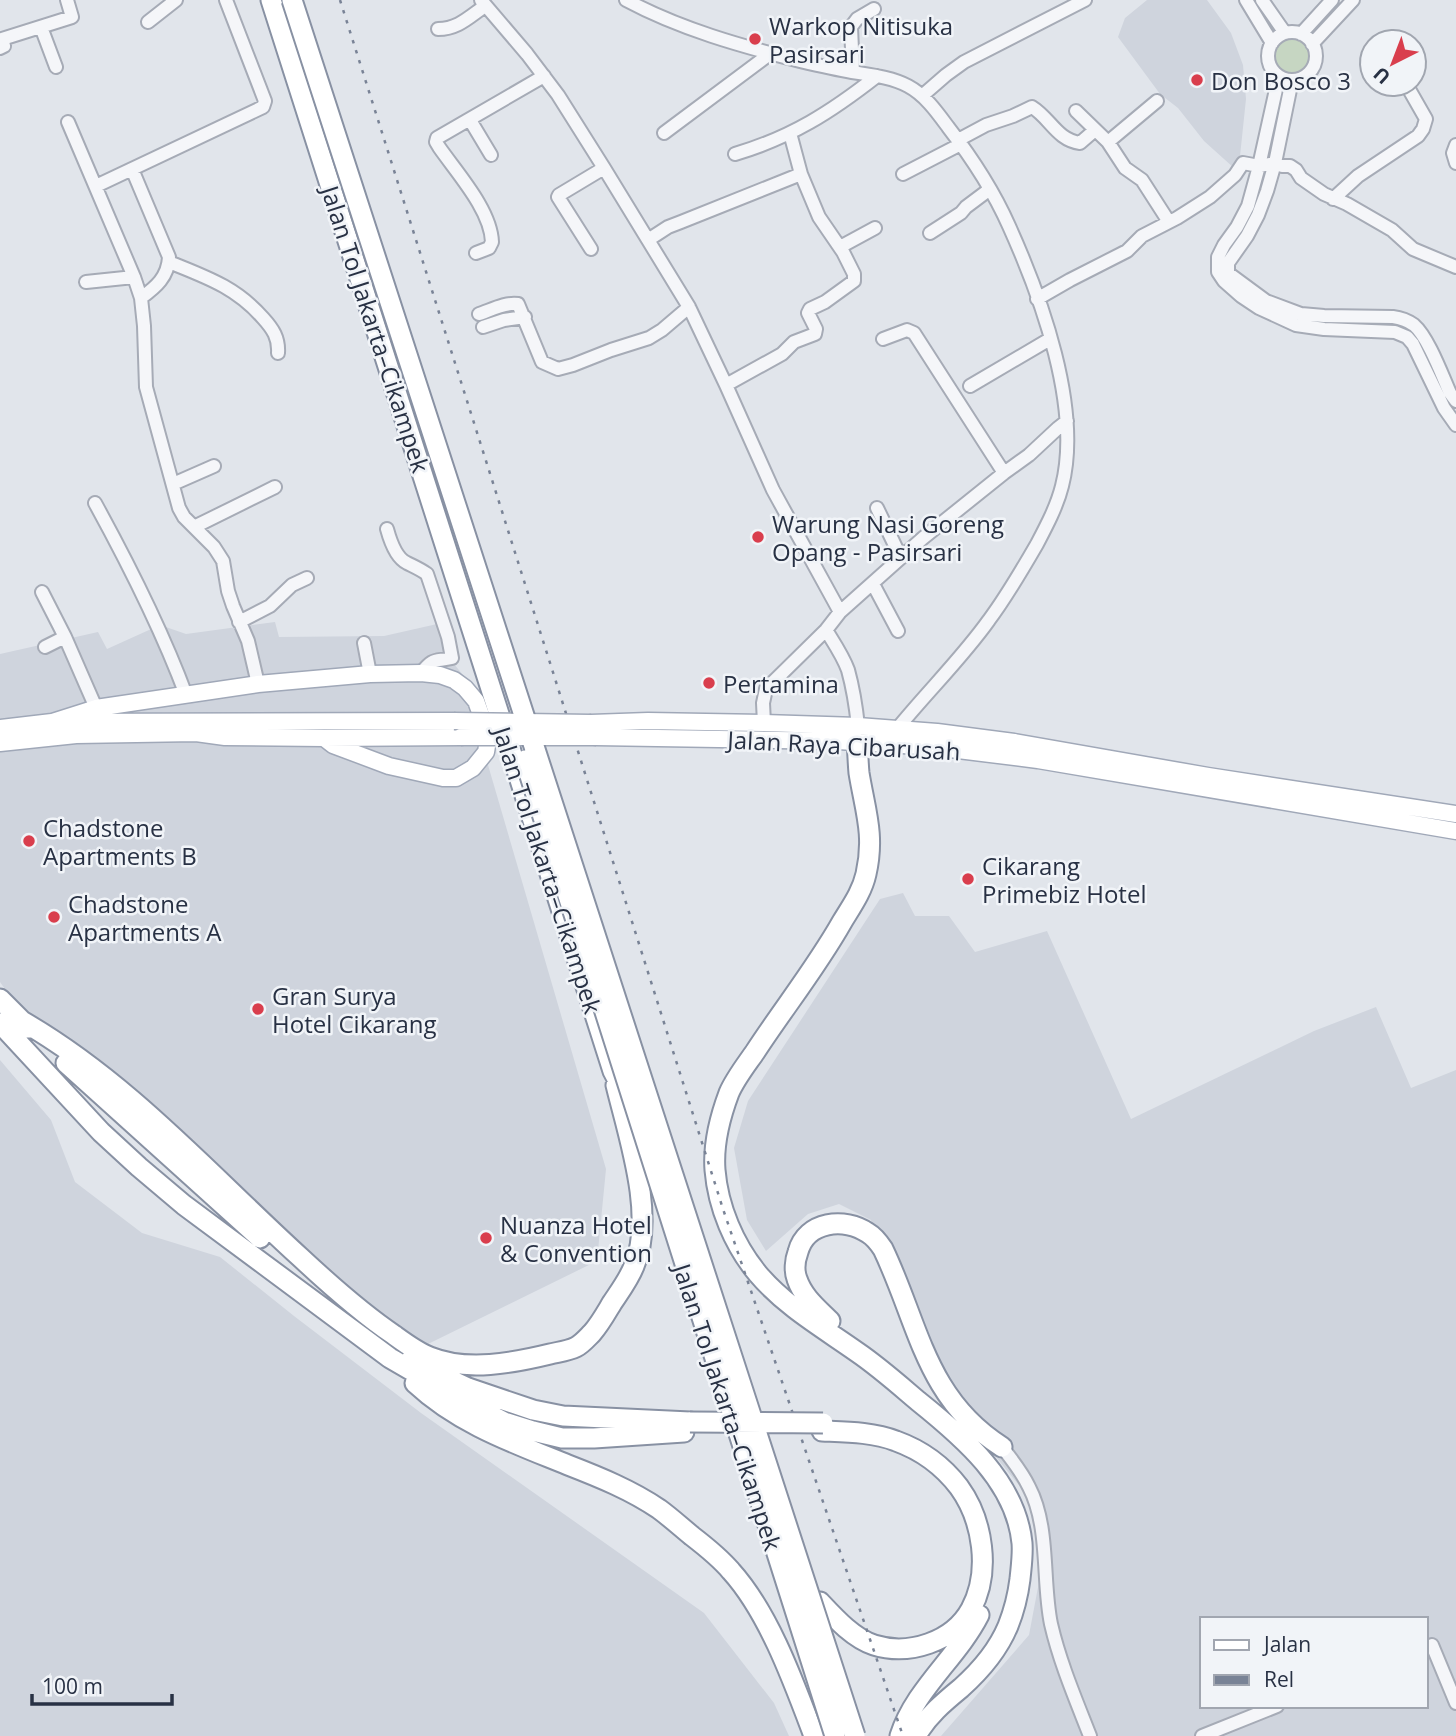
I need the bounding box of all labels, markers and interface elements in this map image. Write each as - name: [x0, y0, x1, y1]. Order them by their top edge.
- place label: Warkop Nitisuka Pasirsari: [769, 9, 953, 70]
- north arrow: [1358, 28, 1428, 98]
- marker: Warkop Nitisuka Pasirsari: [747, 31, 763, 47]
- text: U: [1368, 61, 1396, 90]
- place label: Don Bosco 3: [1211, 64, 1351, 97]
- marker: Don Bosco 3: [1189, 72, 1205, 88]
- street label: Jalan Tol Jakarta–Cikampek: [313, 180, 438, 477]
- place label: Warung Nasi Goreng Opang - Pasirsari: [772, 507, 1004, 568]
- marker: Warung Nasi Goreng Opang - Pasirsari: [750, 529, 766, 545]
- place label: Pertamina: [723, 667, 839, 700]
- marker: Pertamina: [701, 675, 717, 691]
- street label: Jalan Tol Jakarta–Cikampek: [485, 721, 610, 1018]
- street label: Jalan Raya Cibarusah: [725, 722, 961, 768]
- place label: Chadstone Apartments B: [43, 811, 197, 872]
- marker: Chadstone Apartments B: [21, 833, 37, 849]
- place label: Cikarang Primebiz Hotel: [982, 849, 1146, 910]
- marker: Cikarang Primebiz Hotel: [960, 871, 976, 887]
- place label: Chadstone Apartments A: [68, 887, 222, 948]
- marker: Chadstone Apartments A: [46, 909, 62, 925]
- place label: Gran Surya Hotel Cikarang: [272, 979, 436, 1040]
- marker: Gran Surya Hotel Cikarang: [250, 1001, 266, 1017]
- place label: Nuanza Hotel & Convention: [500, 1208, 652, 1269]
- marker: Nuanza Hotel & Convention: [478, 1230, 494, 1246]
- street label: Jalan Tol Jakarta–Cikampek: [665, 1258, 790, 1555]
- legend: [1200, 1617, 1428, 1708]
- text: Jalan: [1262, 1630, 1311, 1658]
- scale bar: [32, 1662, 172, 1706]
- text: Rel: [1264, 1665, 1294, 1693]
- text: 100 m: [42, 1672, 103, 1700]

